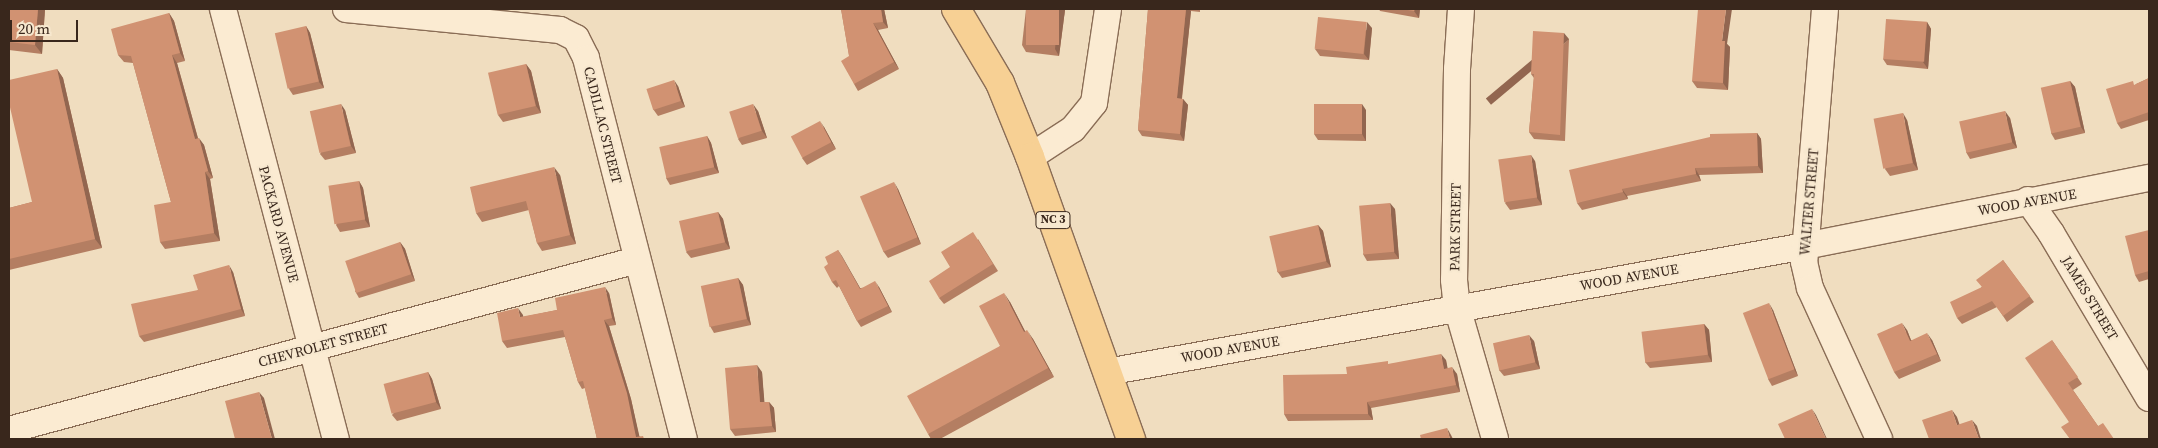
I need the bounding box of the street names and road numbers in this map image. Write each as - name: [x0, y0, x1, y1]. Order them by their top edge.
- street label: CADILLAC STREET: [580, 65, 626, 185]
- street label: WALTER STREET: [1796, 148, 1822, 256]
- street label: PACKARD AVENUE: [255, 164, 303, 284]
- street label: PARK STREET: [1446, 183, 1464, 271]
- street label: WOOD AVENUE: [1976, 185, 2078, 219]
- road number: NC 3: [1034, 210, 1072, 230]
- street label: JAMES STREET: [2058, 253, 2122, 343]
- street label: WOOD AVENUE: [1578, 260, 1680, 294]
- street label: CHEVROLET STREET: [256, 320, 390, 370]
- street label: WOOD AVENUE: [1179, 332, 1281, 366]

